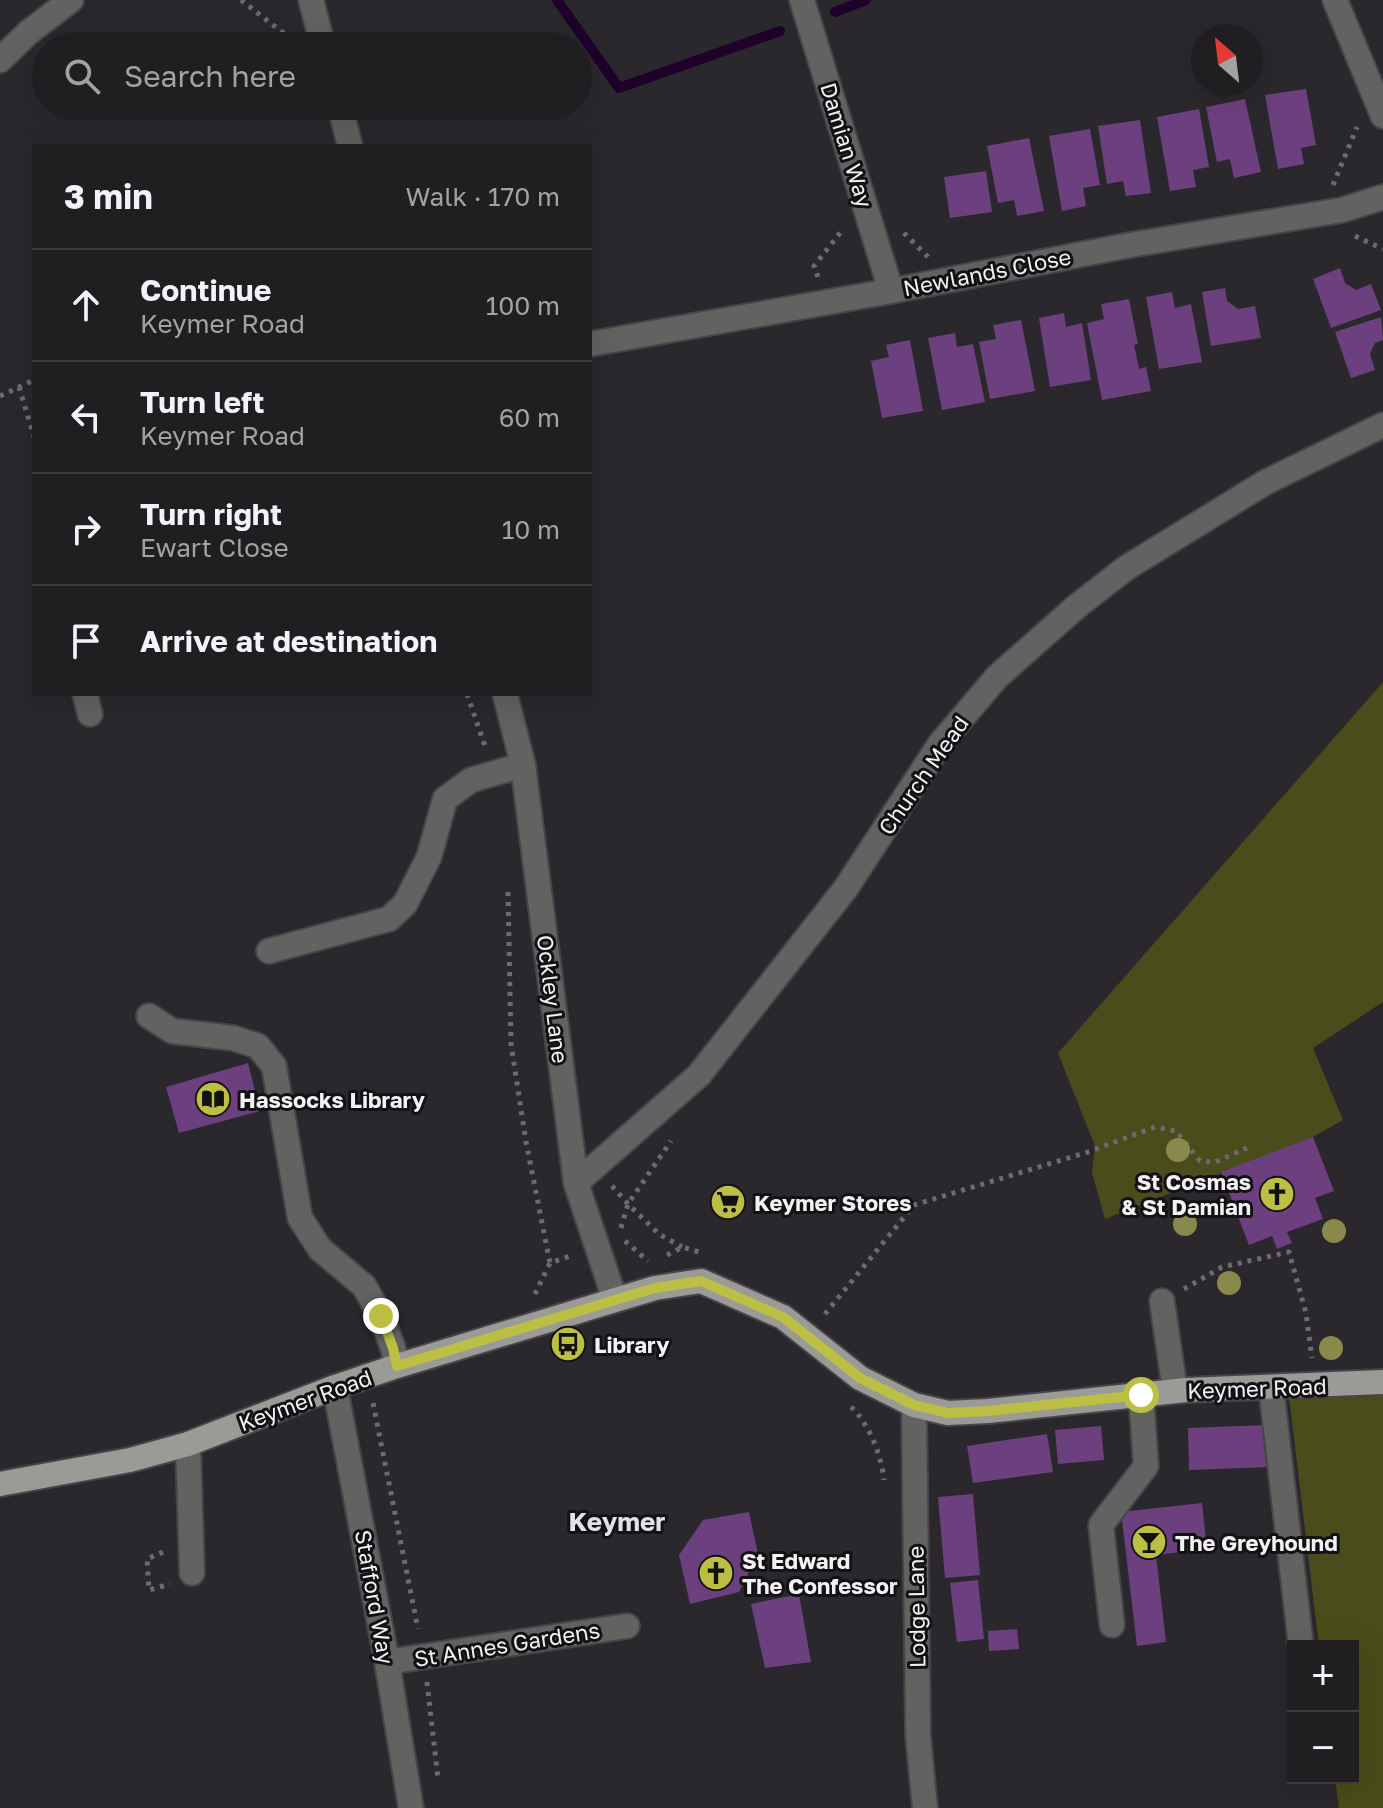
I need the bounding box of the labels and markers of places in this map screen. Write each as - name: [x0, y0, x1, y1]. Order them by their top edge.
- library icon: Hassocks Library: [194, 1080, 232, 1118]
- place label: Hassocks Library: [239, 1086, 425, 1113]
- place label: St Cosmas & St Damian: [1121, 1168, 1251, 1220]
- church icon: St Cosmas & St Damian: [1258, 1175, 1296, 1213]
- supermarket icon: Keymer Stores: [709, 1183, 747, 1221]
- place label: Keymer Stores: [754, 1189, 912, 1216]
- bus stop icon: Library: [549, 1325, 587, 1363]
- place label: Library: [594, 1331, 669, 1358]
- bar icon: The Greyhound: [1130, 1523, 1168, 1561]
- place label: The Greyhound: [1175, 1529, 1338, 1556]
- place label: St Edward The Confessor: [742, 1547, 898, 1599]
- church icon: St Edward The Confessor: [697, 1554, 735, 1592]

